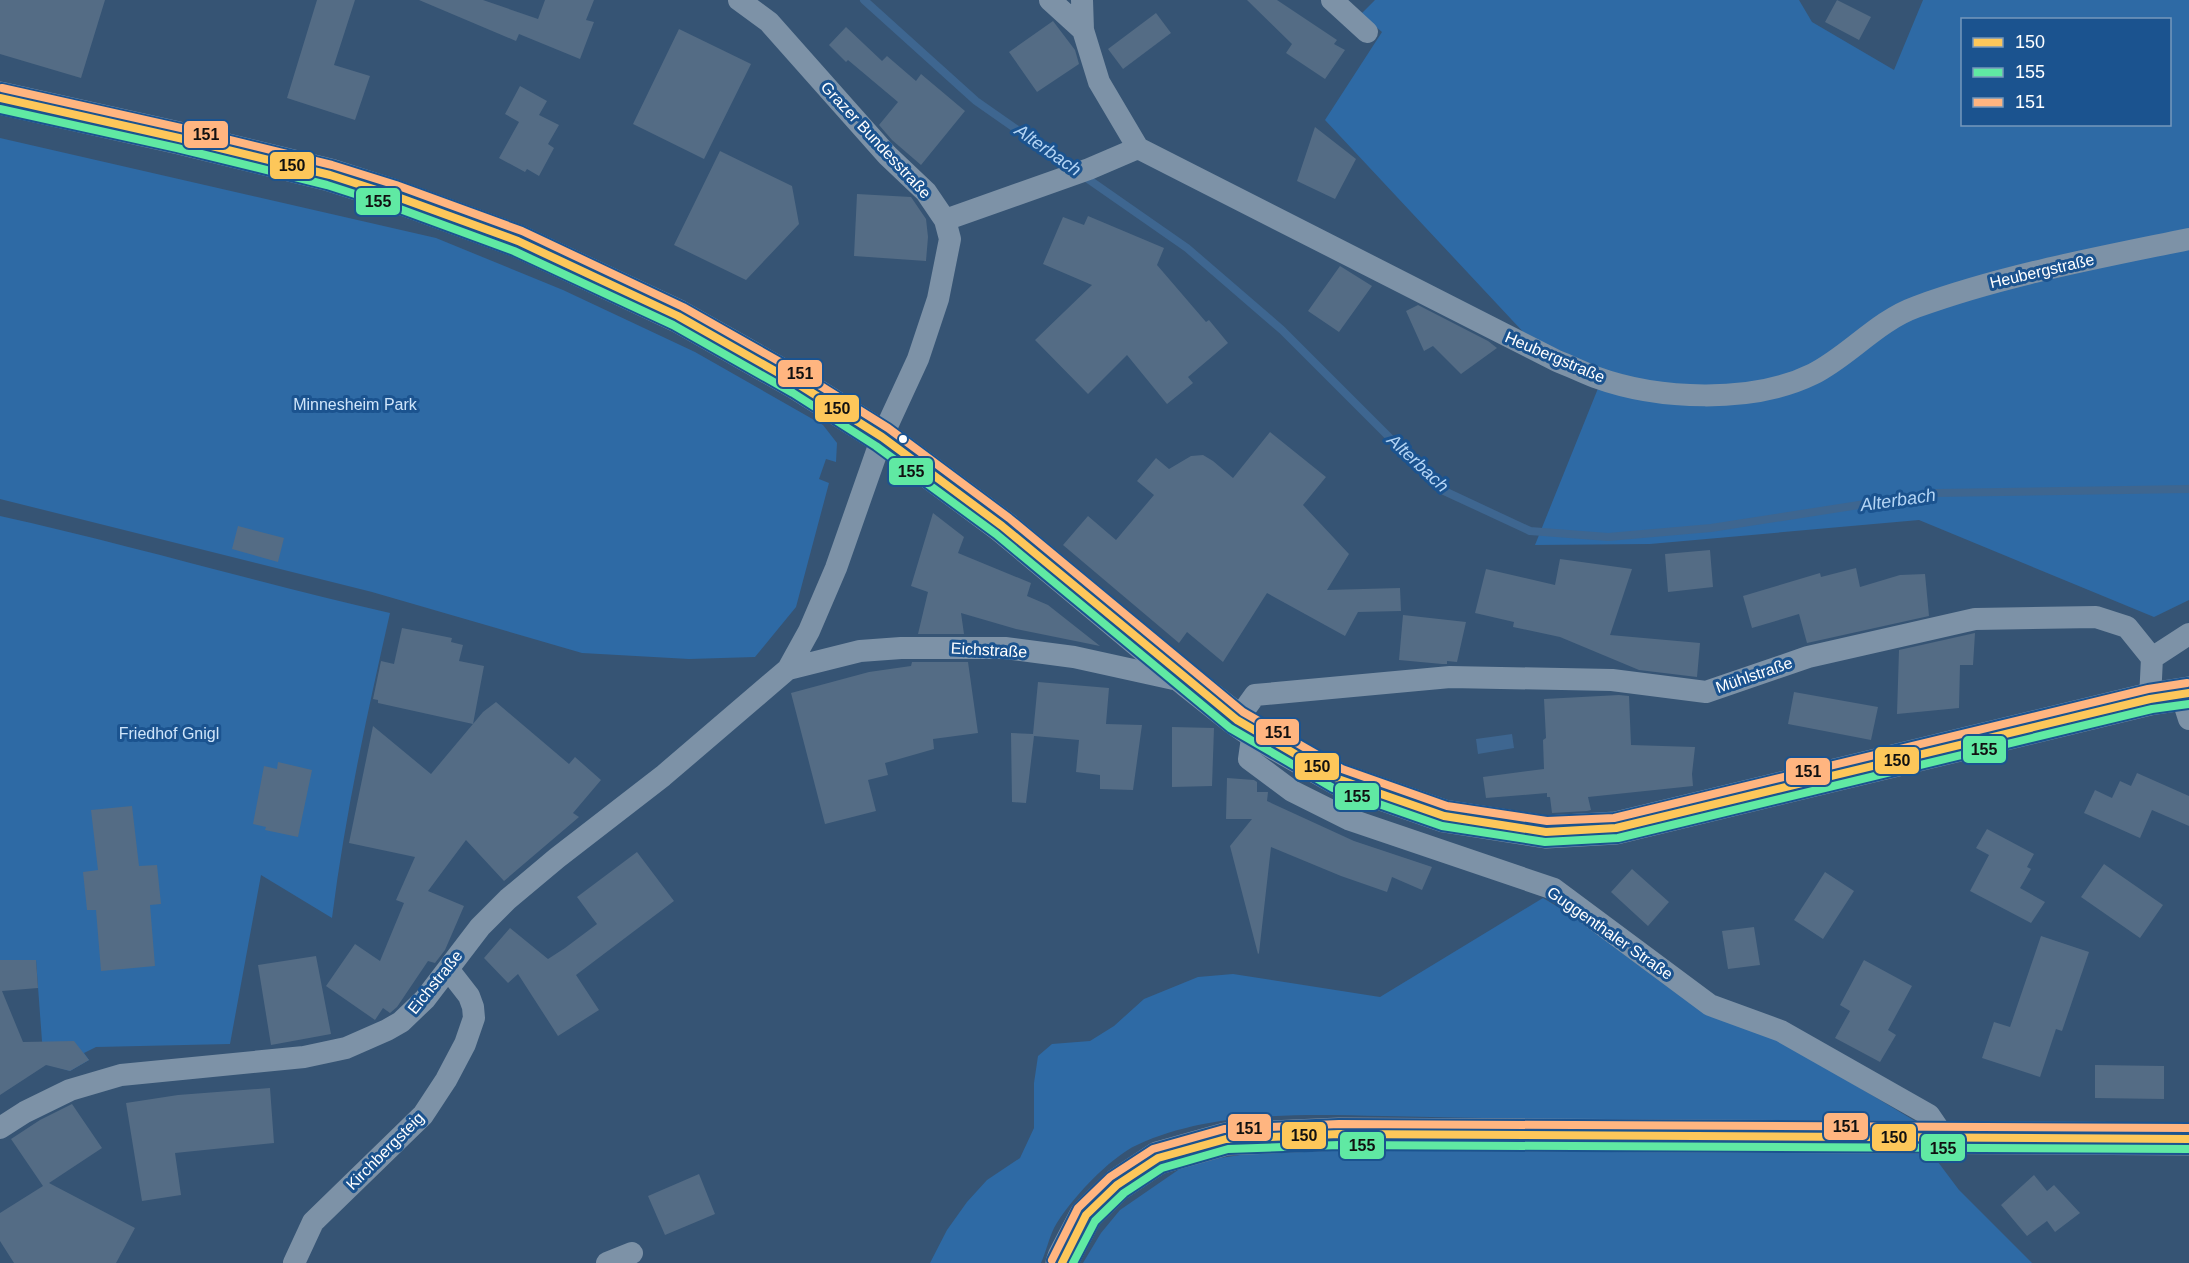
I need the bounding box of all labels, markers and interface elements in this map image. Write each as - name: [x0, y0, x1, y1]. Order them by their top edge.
- legend: [1961, 18, 2171, 126]
- text: 150: [2015, 32, 2045, 52]
- text: 155: [2015, 62, 2045, 82]
- street label: Grazer Bundesstraße: [818, 78, 934, 202]
- text: 151: [2015, 92, 2045, 112]
- water label: Alterbach: [1010, 119, 1085, 180]
- line badge: 151: [183, 120, 229, 149]
- text: 151: [193, 126, 219, 143]
- line badge: 150: [269, 151, 315, 180]
- text: 150: [279, 157, 305, 174]
- line badge: 155: [355, 187, 401, 216]
- text: 155: [365, 193, 391, 210]
- street label: Heubergstraße: [1988, 251, 2096, 291]
- street label: Heubergstraße: [1503, 328, 1608, 386]
- line badge: 151: [777, 359, 823, 388]
- text: 151: [787, 365, 813, 382]
- line badge: 150: [814, 394, 860, 423]
- park label: Minnesheim Park: [293, 396, 418, 413]
- text: 150: [824, 400, 850, 417]
- water label: Alterbach: [1383, 429, 1453, 496]
- unlabelled marker: [897, 433, 909, 445]
- line badge: 155: [888, 457, 934, 486]
- text: 155: [898, 463, 924, 480]
- water label: Alterbach: [1858, 485, 1937, 515]
- street label: Eichstraße: [950, 640, 1028, 660]
- street label: Mühlstraße: [1713, 654, 1795, 696]
- line badge: 151: [1255, 718, 1300, 746]
- text: 151: [1265, 724, 1291, 741]
- park label: Friedhof Gnigl: [119, 725, 219, 742]
- line badge: 155: [1962, 735, 2007, 764]
- text: 155: [1971, 741, 1997, 758]
- line badge: 150: [1874, 746, 1920, 775]
- line badge: 150: [1294, 752, 1340, 781]
- text: 150: [1884, 752, 1910, 769]
- line badge: 151: [1785, 757, 1831, 786]
- text: 150: [1304, 758, 1330, 775]
- text: 151: [1795, 763, 1821, 780]
- line badge: 155: [1334, 782, 1380, 811]
- text: 155: [1344, 788, 1370, 805]
- street label: Guggenthaler Straße: [1544, 883, 1676, 983]
- street label: Eichstraße: [404, 947, 466, 1017]
- street label: Kirchbergsteig: [343, 1109, 427, 1193]
- line badge: 151: [1823, 1112, 1869, 1141]
- line badge: 151: [1227, 1113, 1272, 1142]
- text: 151: [1833, 1118, 1859, 1135]
- text: 151: [1236, 1120, 1262, 1137]
- line badge: 150: [1281, 1121, 1327, 1150]
- line badge: 150: [1871, 1123, 1917, 1152]
- text: 150: [1291, 1127, 1317, 1144]
- text: 150: [1881, 1129, 1907, 1146]
- line badge: 155: [1339, 1131, 1385, 1160]
- line badge: 155: [1920, 1133, 1966, 1162]
- text: 155: [1349, 1137, 1375, 1154]
- text: 155: [1930, 1140, 1956, 1157]

